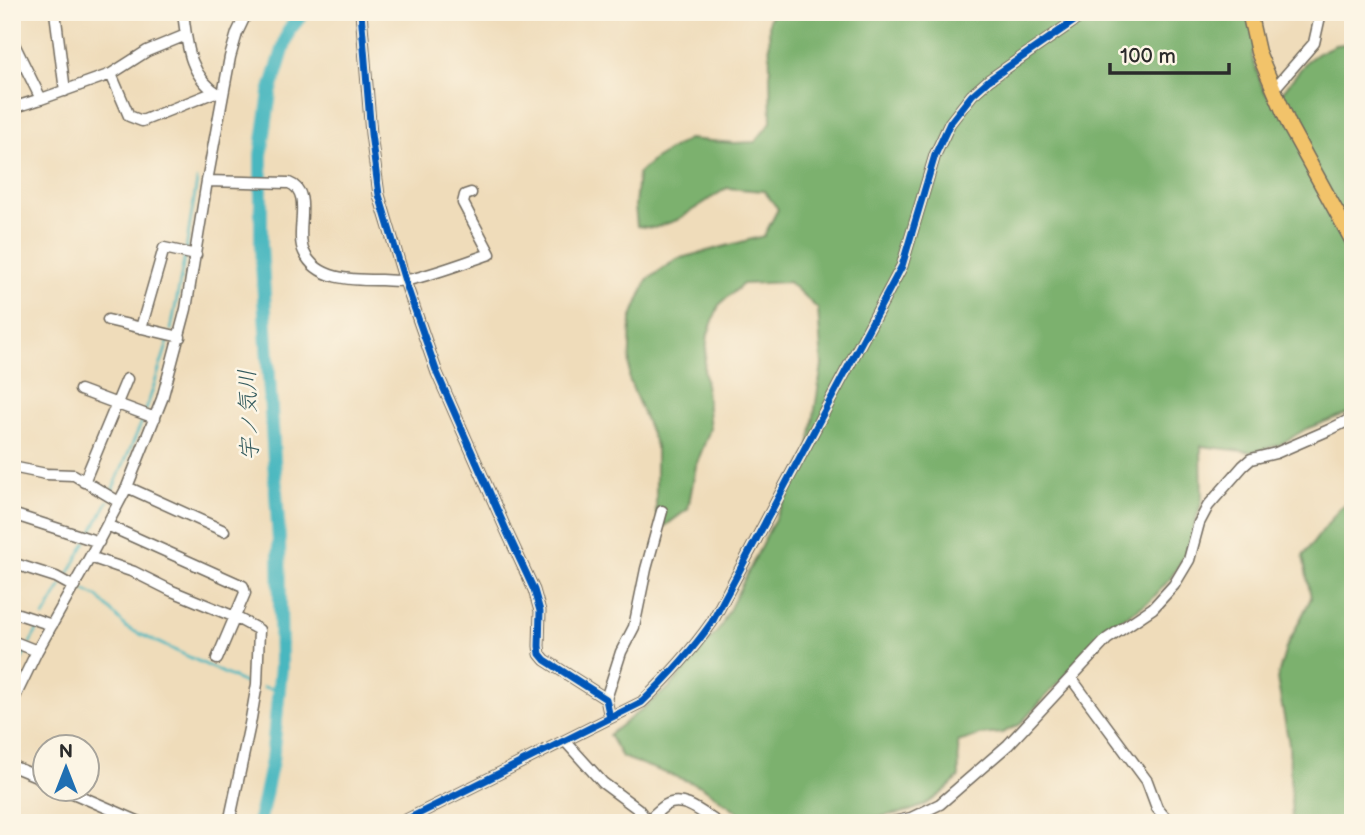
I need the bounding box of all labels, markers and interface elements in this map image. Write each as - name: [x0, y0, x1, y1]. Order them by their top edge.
- scale bar: [1110, 32, 1228, 76]
- text: 100 m: [1120, 44, 1176, 69]
- water label: 宇ノ気川: [233, 369, 265, 461]
- north arrow: [32, 734, 102, 804]
- text: N: [59, 741, 73, 764]

